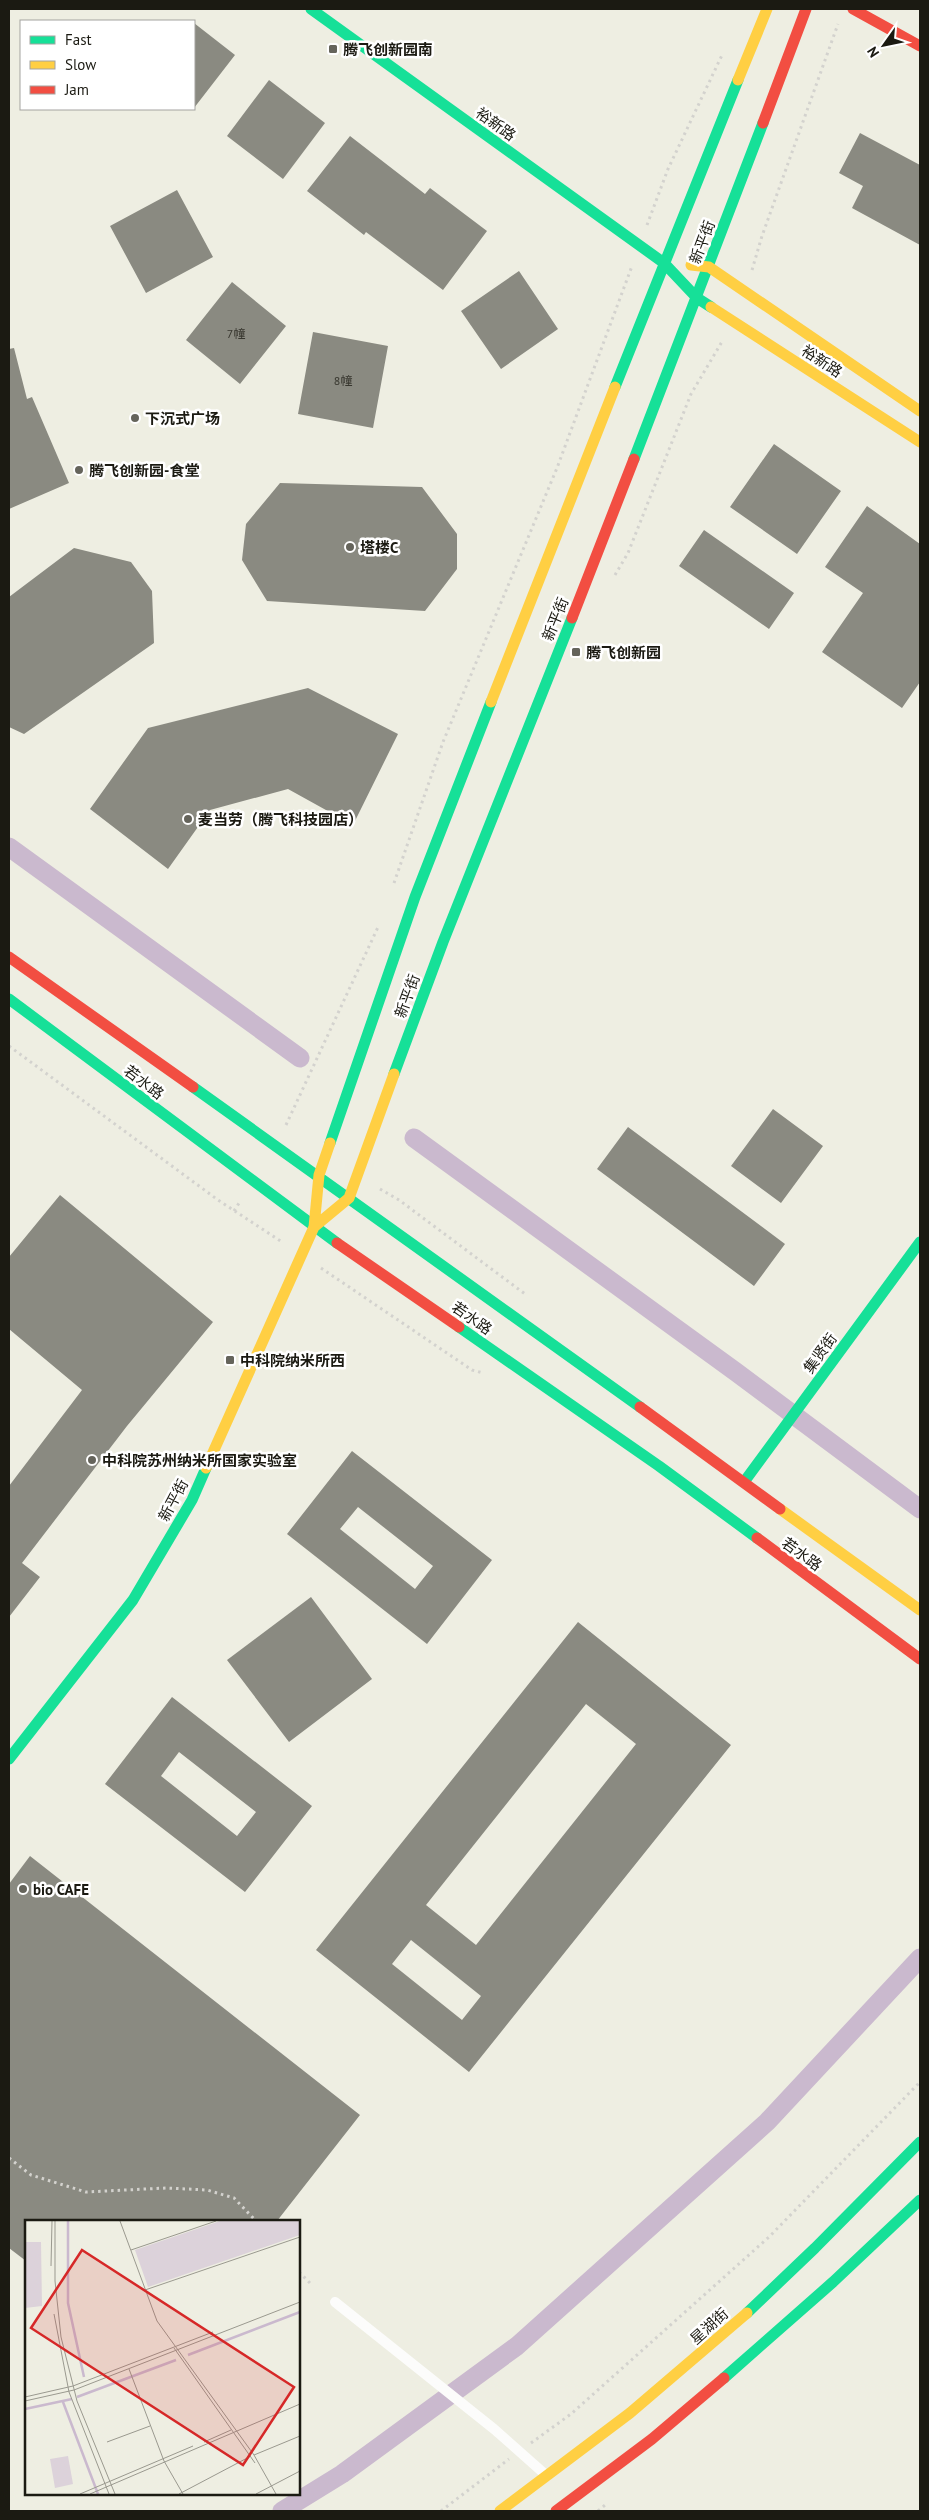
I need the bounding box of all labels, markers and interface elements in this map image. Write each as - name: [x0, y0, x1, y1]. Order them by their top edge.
- legend: [20, 20, 195, 110]
- north arrow: [859, 20, 909, 70]
- text: Fast: [65, 30, 92, 49]
- place label: 腾飞创新园南: [343, 40, 433, 59]
- marker: 腾飞创新园南: [327, 43, 339, 55]
- text: N: [863, 43, 883, 61]
- text: Slow: [65, 55, 96, 74]
- text: Jam: [64, 80, 89, 99]
- street label: 裕新路: [472, 103, 520, 145]
- street label: 新平街: [685, 218, 719, 266]
- house number: 7幢: [227, 326, 245, 341]
- street label: 裕新路: [798, 341, 846, 381]
- house number: 8幢: [334, 373, 352, 388]
- place label: 下沉式广场: [145, 409, 220, 428]
- marker: 下沉式广场: [129, 412, 141, 424]
- place label: 腾飞创新园-食堂: [89, 461, 199, 480]
- marker: 腾飞创新园-食堂: [73, 464, 85, 476]
- place label: 塔楼C: [360, 538, 399, 557]
- marker: 塔楼C: [344, 541, 356, 553]
- street label: 新平街: [538, 595, 572, 643]
- place label: 腾飞创新园: [586, 643, 661, 662]
- marker: 腾飞创新园: [570, 646, 582, 658]
- place label: 麦当劳（腾飞科技园店）: [198, 810, 363, 829]
- marker: 麦当劳（腾飞科技园店）: [182, 813, 194, 825]
- street label: 新平街: [390, 972, 424, 1020]
- street label: 若水路: [120, 1061, 168, 1103]
- street label: 若水路: [448, 1297, 496, 1339]
- street label: 集贤街: [799, 1329, 841, 1377]
- place label: 中科院纳米所西: [240, 1351, 345, 1370]
- marker: 中科院纳米所西: [224, 1354, 236, 1366]
- place label: 中科院苏州纳米所国家实验室: [102, 1451, 297, 1470]
- marker: 中科院苏州纳米所国家实验室: [86, 1454, 98, 1466]
- street label: 新平街: [154, 1476, 192, 1524]
- street label: 若水路: [778, 1533, 826, 1575]
- place label: bio CAFE: [33, 1880, 89, 1899]
- marker: bio CAFE: [17, 1883, 29, 1895]
- inset map: [25, 2220, 300, 2495]
- street label: 星湖街: [686, 2304, 732, 2348]

